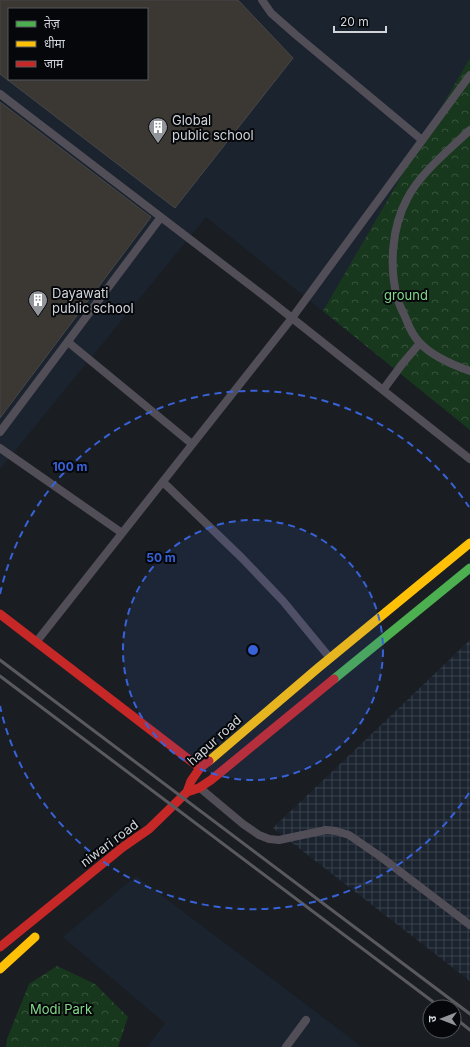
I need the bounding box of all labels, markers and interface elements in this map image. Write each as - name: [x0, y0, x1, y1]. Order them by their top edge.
- legend: [8, 8, 148, 80]
- scale bar: [334, 8, 386, 34]
- text: 20 m: [340, 14, 369, 29]
- text: तेज़: [44, 16, 61, 31]
- text: धीमा: [44, 36, 66, 51]
- text: जाम: [44, 56, 64, 71]
- place label: Global public school: [172, 112, 254, 143]
- building icon: Global public school: [147, 116, 169, 144]
- place label: Dayawati public school: [52, 285, 134, 316]
- park label: ground: [384, 287, 428, 303]
- building icon: Dayawati public school: [27, 289, 49, 317]
- text: 100 m: [52, 459, 88, 474]
- text: 50 m: [146, 550, 176, 565]
- centre of rings: [246, 643, 260, 657]
- street label: hapur road: [184, 712, 244, 768]
- street label: niwari road: [77, 816, 141, 870]
- north arrow: [422, 999, 462, 1039]
- park label: Modi Park: [30, 1001, 92, 1017]
- text: उ: [425, 1015, 439, 1022]

